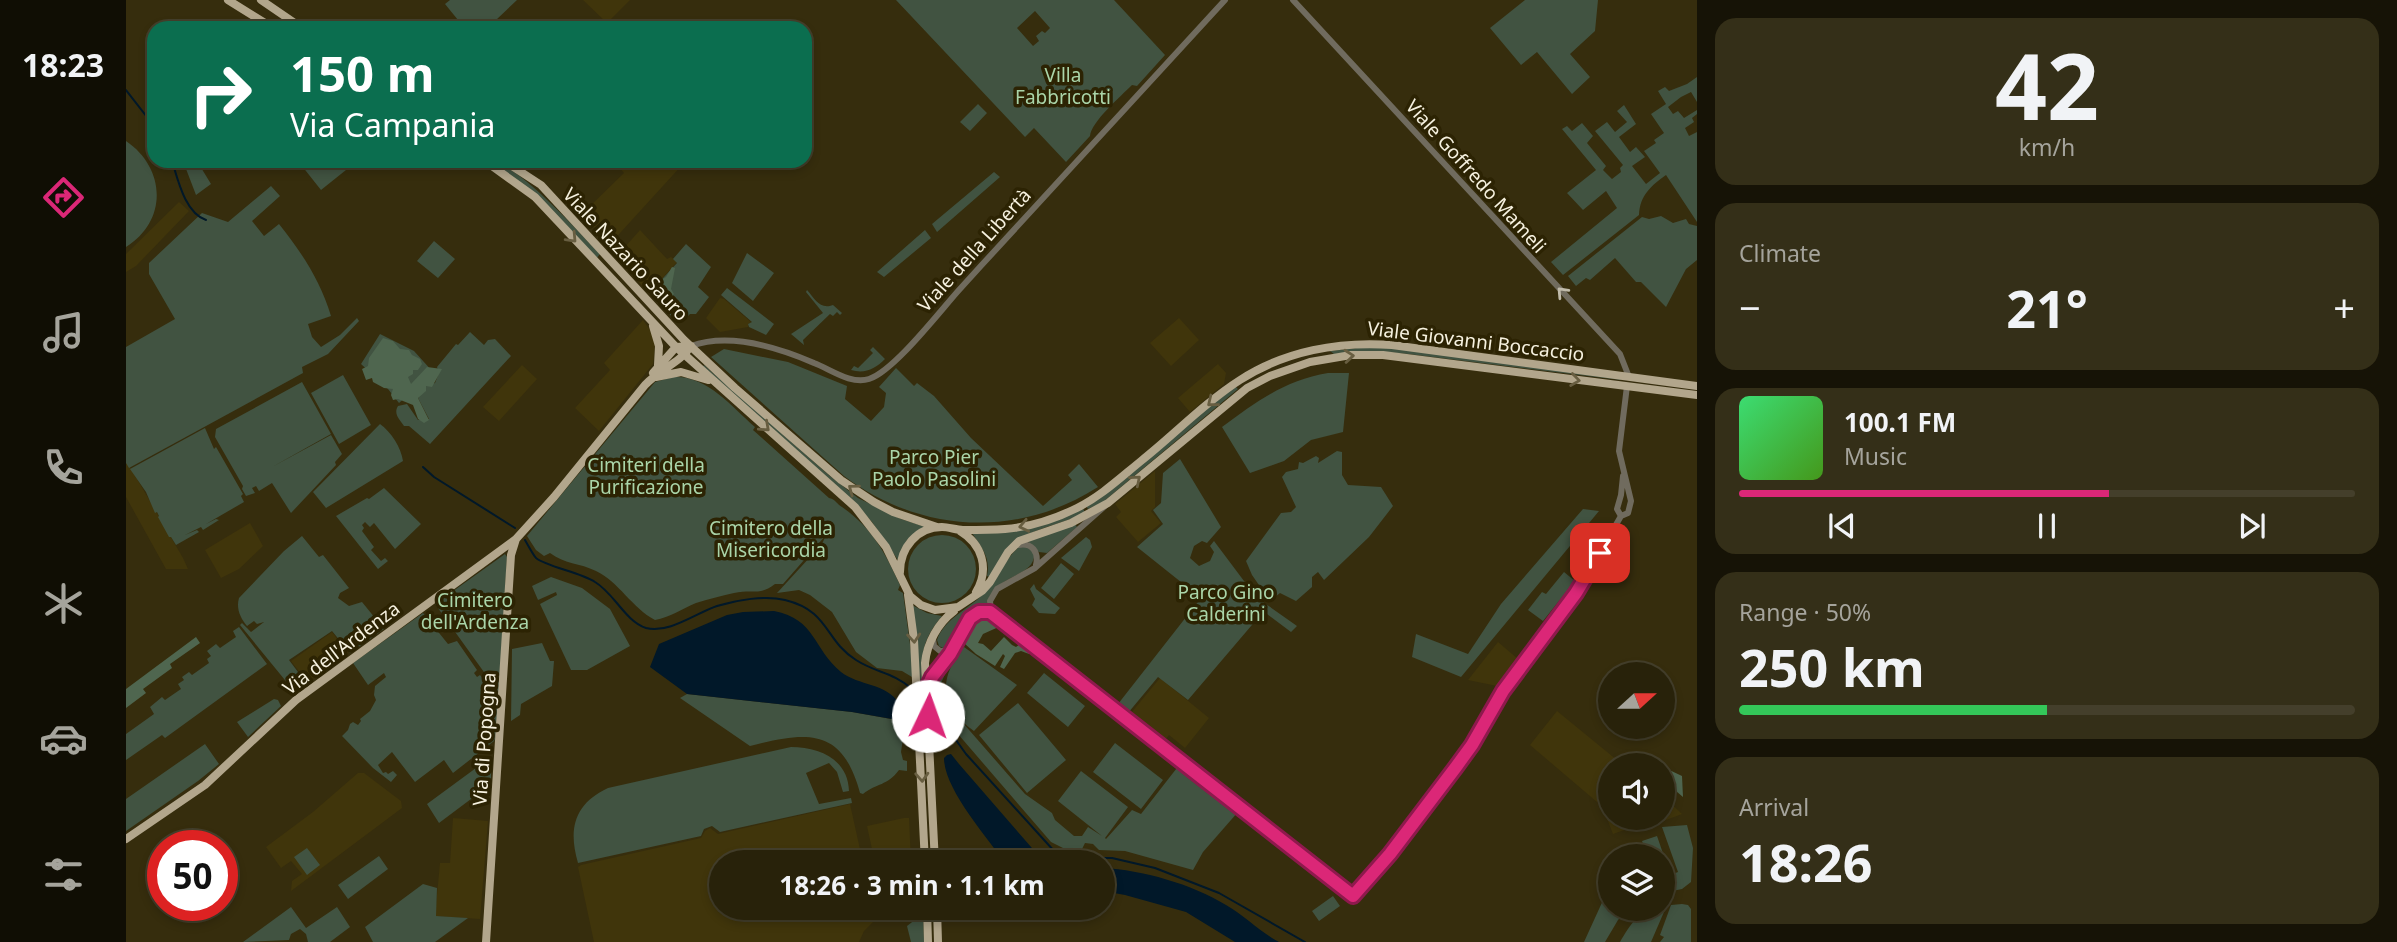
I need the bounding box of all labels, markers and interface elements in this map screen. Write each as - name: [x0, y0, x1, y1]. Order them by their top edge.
- text: 42: [1995, 23, 2099, 147]
- text: 150 m: [290, 40, 435, 106]
- text: 18:23: [22, 43, 104, 86]
- icon: right: [175, 49, 266, 140]
- park label: Villa Fabbricotti: [1015, 62, 1111, 110]
- street label: Viale Goffredo Mameli: [1400, 94, 1552, 258]
- text: Via Campania: [290, 103, 495, 146]
- text: km/h: [2019, 131, 2075, 163]
- icon: directions: [39, 173, 88, 222]
- street label: Viale Nazario Sauro: [557, 182, 695, 326]
- street label: Viale della Libertà: [911, 183, 1037, 317]
- one-way arrow: [564, 230, 577, 243]
- text: Climate: [1739, 237, 1821, 269]
- text: 21°: [2006, 272, 2088, 343]
- text: −: [1739, 281, 1761, 333]
- text: +: [2333, 281, 2355, 333]
- one-way arrow: [1557, 287, 1570, 300]
- icon: music: [39, 308, 88, 357]
- street label: Viale Giovanni Boccaccio: [1366, 315, 1586, 367]
- one-way arrow: [1344, 349, 1355, 364]
- one-way arrow: [1569, 372, 1581, 387]
- one-way arrow: [1207, 394, 1220, 406]
- text: 100.1 FM: [1844, 404, 1956, 440]
- one-way arrow: [757, 419, 770, 431]
- text: Music: [1844, 440, 1907, 472]
- icon: phone: [39, 443, 88, 492]
- park label: Parco Pier Paolo Pasolini: [872, 444, 996, 492]
- park label: Cimiteri della Purificazione: [587, 452, 705, 500]
- one-way arrow: [1128, 476, 1141, 488]
- one-way arrow: [848, 484, 861, 497]
- icon: previous: [1823, 507, 1861, 545]
- icon: pause: [2028, 507, 2066, 545]
- icon: next: [2233, 507, 2271, 545]
- park label: Cimitero della Misericordia: [709, 515, 833, 563]
- one-way arrow: [1018, 517, 1030, 532]
- pin: [1570, 523, 1630, 583]
- icon: arrive: [1581, 534, 1619, 572]
- icon: climate: [39, 579, 88, 628]
- park label: Parco Gino Calderini: [1177, 579, 1275, 627]
- park label: Cimitero dell'Ardenza: [421, 587, 529, 635]
- street label: Via dell'Ardenza: [277, 595, 405, 701]
- text: Range · 50%: [1739, 596, 1871, 628]
- text: 250 km: [1739, 631, 1925, 702]
- one-way arrow: [906, 632, 921, 643]
- north arrow: [1598, 662, 1675, 738]
- map controls: [1598, 662, 1675, 921]
- street label: Via di Popogna: [466, 671, 502, 807]
- position arrow: [891, 679, 965, 753]
- icon: car: [39, 714, 88, 763]
- button: sound: [1598, 753, 1675, 830]
- one-way arrow: [914, 772, 929, 783]
- text: Arrival: [1739, 791, 1809, 823]
- text: 18:26: [1739, 826, 1873, 897]
- speed limit sign: 50: [147, 830, 238, 921]
- button: layers: [1598, 844, 1675, 921]
- icon: filters: [39, 850, 88, 899]
- text: 18:26 · 3 min · 1.1 km: [779, 867, 1045, 903]

